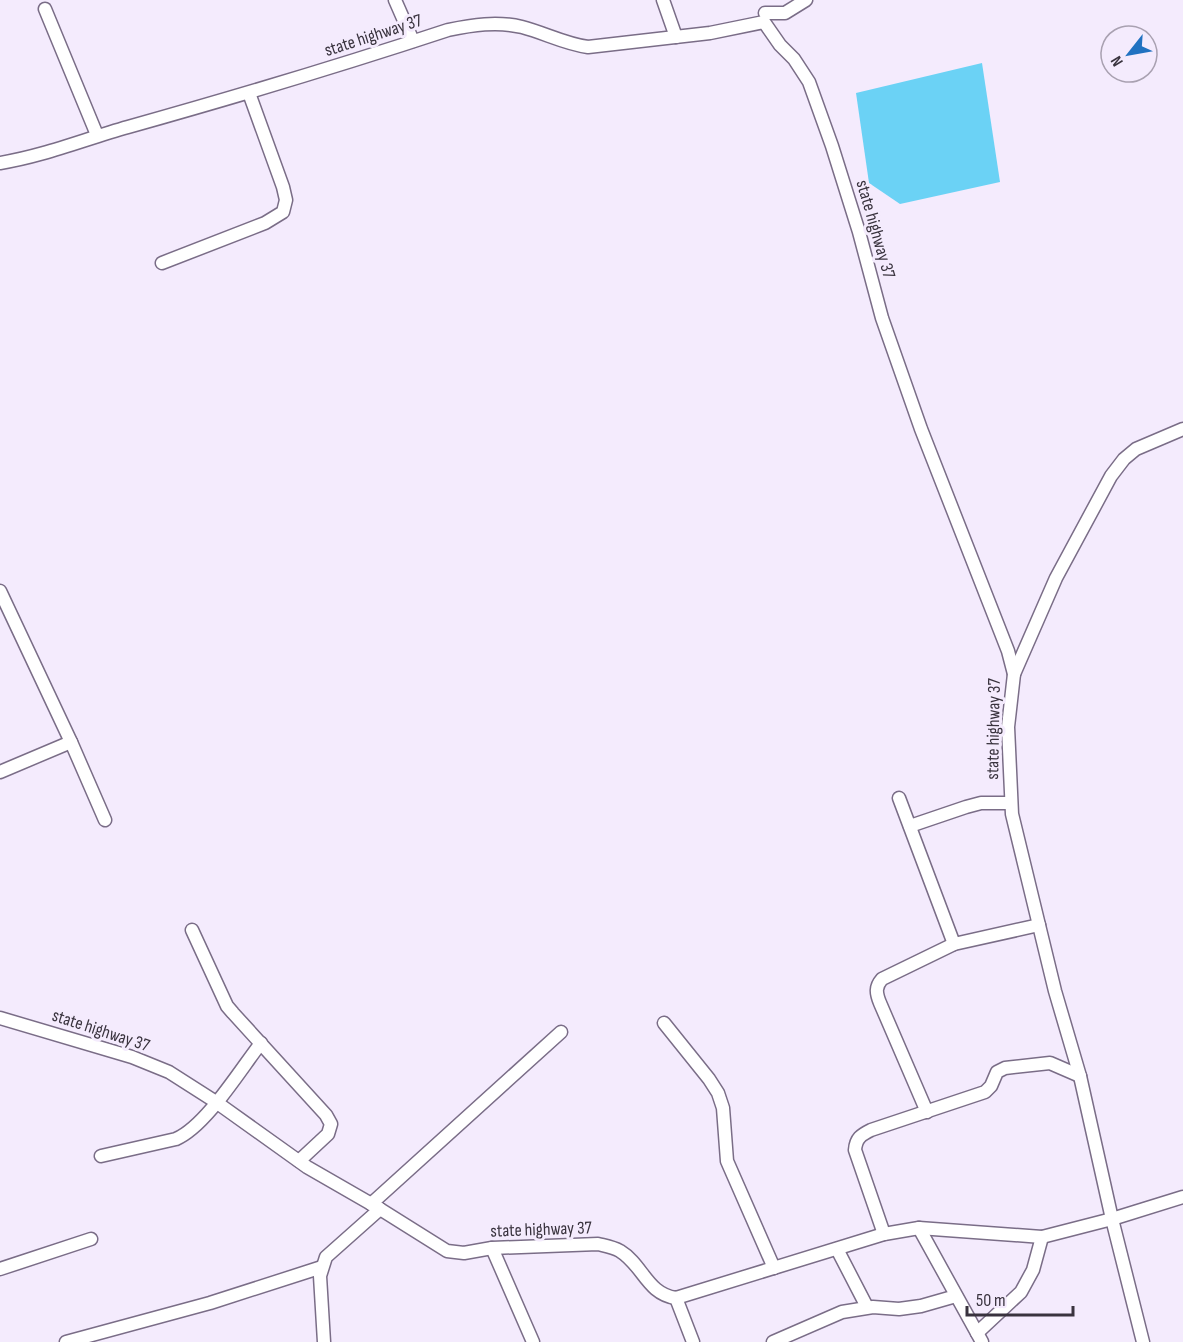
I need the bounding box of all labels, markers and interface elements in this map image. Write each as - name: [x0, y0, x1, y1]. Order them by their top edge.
- street label: state highway 37: [322, 10, 425, 61]
- north arrow: [1099, 24, 1159, 84]
- text: N: [1107, 52, 1128, 70]
- street label: state highway 37: [851, 178, 900, 282]
- street label: state highway 37: [982, 677, 1005, 780]
- street label: state highway 37: [49, 1005, 153, 1056]
- street label: state highway 37: [490, 1217, 593, 1242]
- scale bar: [967, 1279, 1074, 1317]
- text: 50 m: [976, 1290, 1006, 1311]

